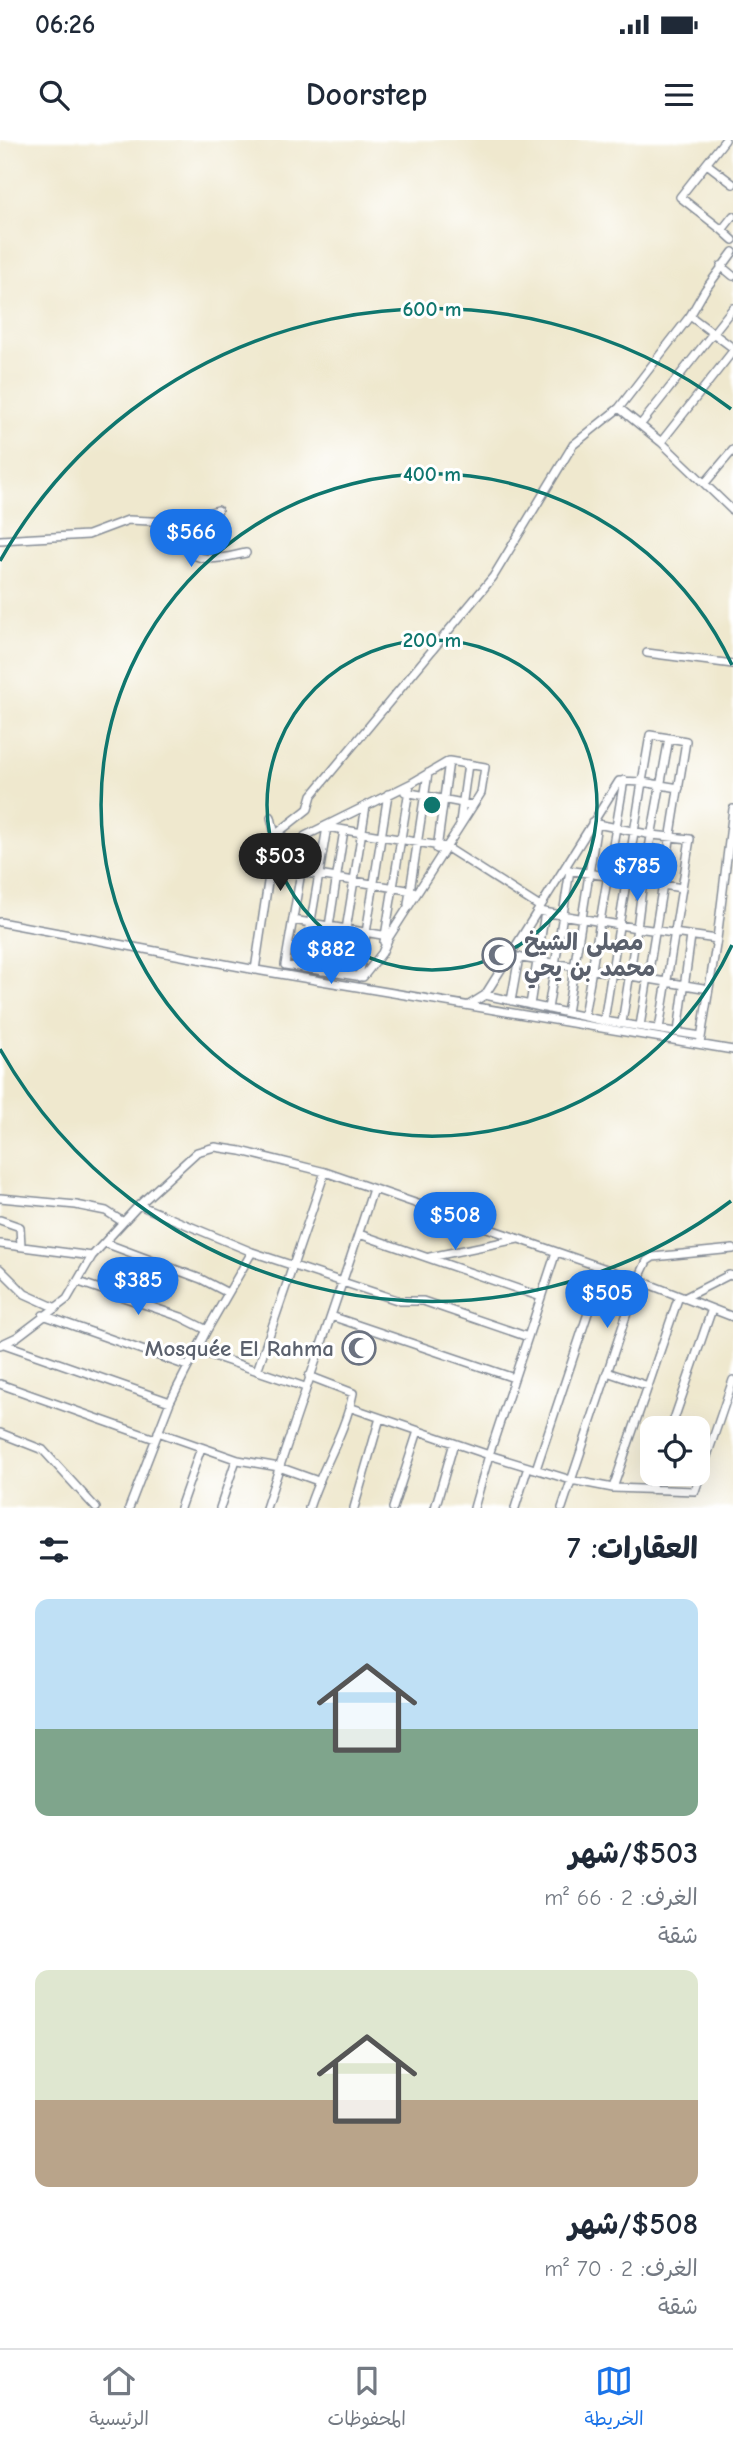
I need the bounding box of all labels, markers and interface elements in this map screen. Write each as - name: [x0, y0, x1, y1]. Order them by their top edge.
- text: 06:26: [35, 10, 95, 40]
- icon: search: [35, 76, 73, 114]
- text: Doorstep: [306, 76, 427, 113]
- icon: menu: [660, 76, 698, 114]
- text: 600 m: [402, 297, 462, 321]
- text: 400 m: [403, 462, 461, 486]
- pin: $566: [150, 510, 232, 569]
- text: $566: [166, 518, 216, 545]
- text: 200 m: [403, 628, 461, 652]
- centre of rings: [420, 793, 444, 817]
- pin: $503: [239, 834, 321, 893]
- text: $503: [255, 842, 305, 869]
- pin: $785: [596, 844, 678, 903]
- text: $785: [613, 852, 661, 879]
- pin: $882: [290, 926, 372, 986]
- place label: مصلى الشيخ محمد بن يحي: [524, 929, 655, 989]
- text: $882: [307, 935, 355, 962]
- mosque icon: مصلى الشيخ محمد بن يحي: [480, 936, 518, 974]
- pin: $508: [414, 1192, 496, 1252]
- text: $508: [430, 1201, 481, 1228]
- pin: $385: [97, 1258, 179, 1317]
- text: $385: [113, 1266, 163, 1293]
- pin: $505: [566, 1270, 648, 1330]
- text: $505: [581, 1279, 633, 1306]
- mosque icon: Mosquée El Rahma: [340, 1329, 378, 1367]
- place label: Mosquée El Rahma: [145, 1335, 334, 1362]
- map controls: [640, 1416, 710, 1486]
- button: locate: [640, 1416, 710, 1486]
- icon: filters: [35, 1531, 73, 1569]
- text: العقارات: 7: [567, 1531, 698, 1566]
- icon: home: [304, 1645, 430, 1771]
- text: $503/شهر: [569, 1836, 698, 1871]
- text: الغرف: 2 · 66 m²: [544, 1884, 698, 1911]
- text: شقة: [658, 1922, 698, 1949]
- icon: home: [304, 2016, 430, 2142]
- text: $508/شهر: [568, 2207, 698, 2242]
- text: الغرف: 2 · 70 m²: [544, 2255, 698, 2282]
- text: شقة: [658, 2293, 698, 2320]
- tab: الرئيسية: [89, 2362, 149, 2435]
- tab: المحفوظات: [328, 2362, 406, 2435]
- tab: الخريطة: [584, 2362, 644, 2435]

